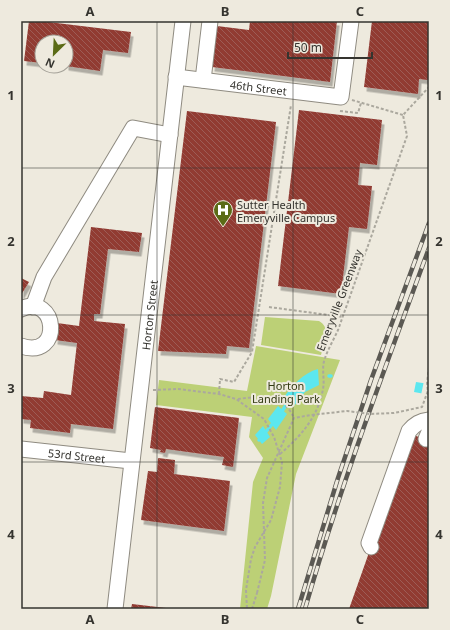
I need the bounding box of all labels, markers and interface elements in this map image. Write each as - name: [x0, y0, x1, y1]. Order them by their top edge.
- text: A: [86, 2, 95, 20]
- text: B: [221, 2, 229, 20]
- text: C: [356, 2, 364, 20]
- north arrow: [34, 34, 74, 74]
- scale bar: [288, 34, 372, 60]
- text: 50 m: [294, 39, 322, 56]
- text: N: [43, 55, 57, 72]
- street label: 46th Street: [229, 76, 288, 98]
- text: 1: [7, 86, 15, 104]
- text: 1: [435, 86, 443, 104]
- place label: Sutter Health Emeryville Campus: [237, 197, 335, 225]
- hospital icon: Sutter Health Emeryville Campus: [212, 199, 234, 227]
- text: 2: [7, 232, 15, 250]
- text: 2: [435, 232, 443, 250]
- street label: Emeryville Greenway: [313, 247, 365, 353]
- street label: Horton Street: [138, 279, 161, 351]
- park label: Horton Landing Park: [252, 378, 320, 406]
- text: 3: [7, 379, 15, 397]
- text: 3: [435, 379, 443, 397]
- street label: 53rd Street: [47, 445, 106, 466]
- text: 4: [7, 525, 15, 543]
- text: 4: [435, 525, 443, 543]
- text: A: [86, 610, 95, 628]
- text: B: [221, 610, 229, 628]
- text: C: [356, 610, 364, 628]

